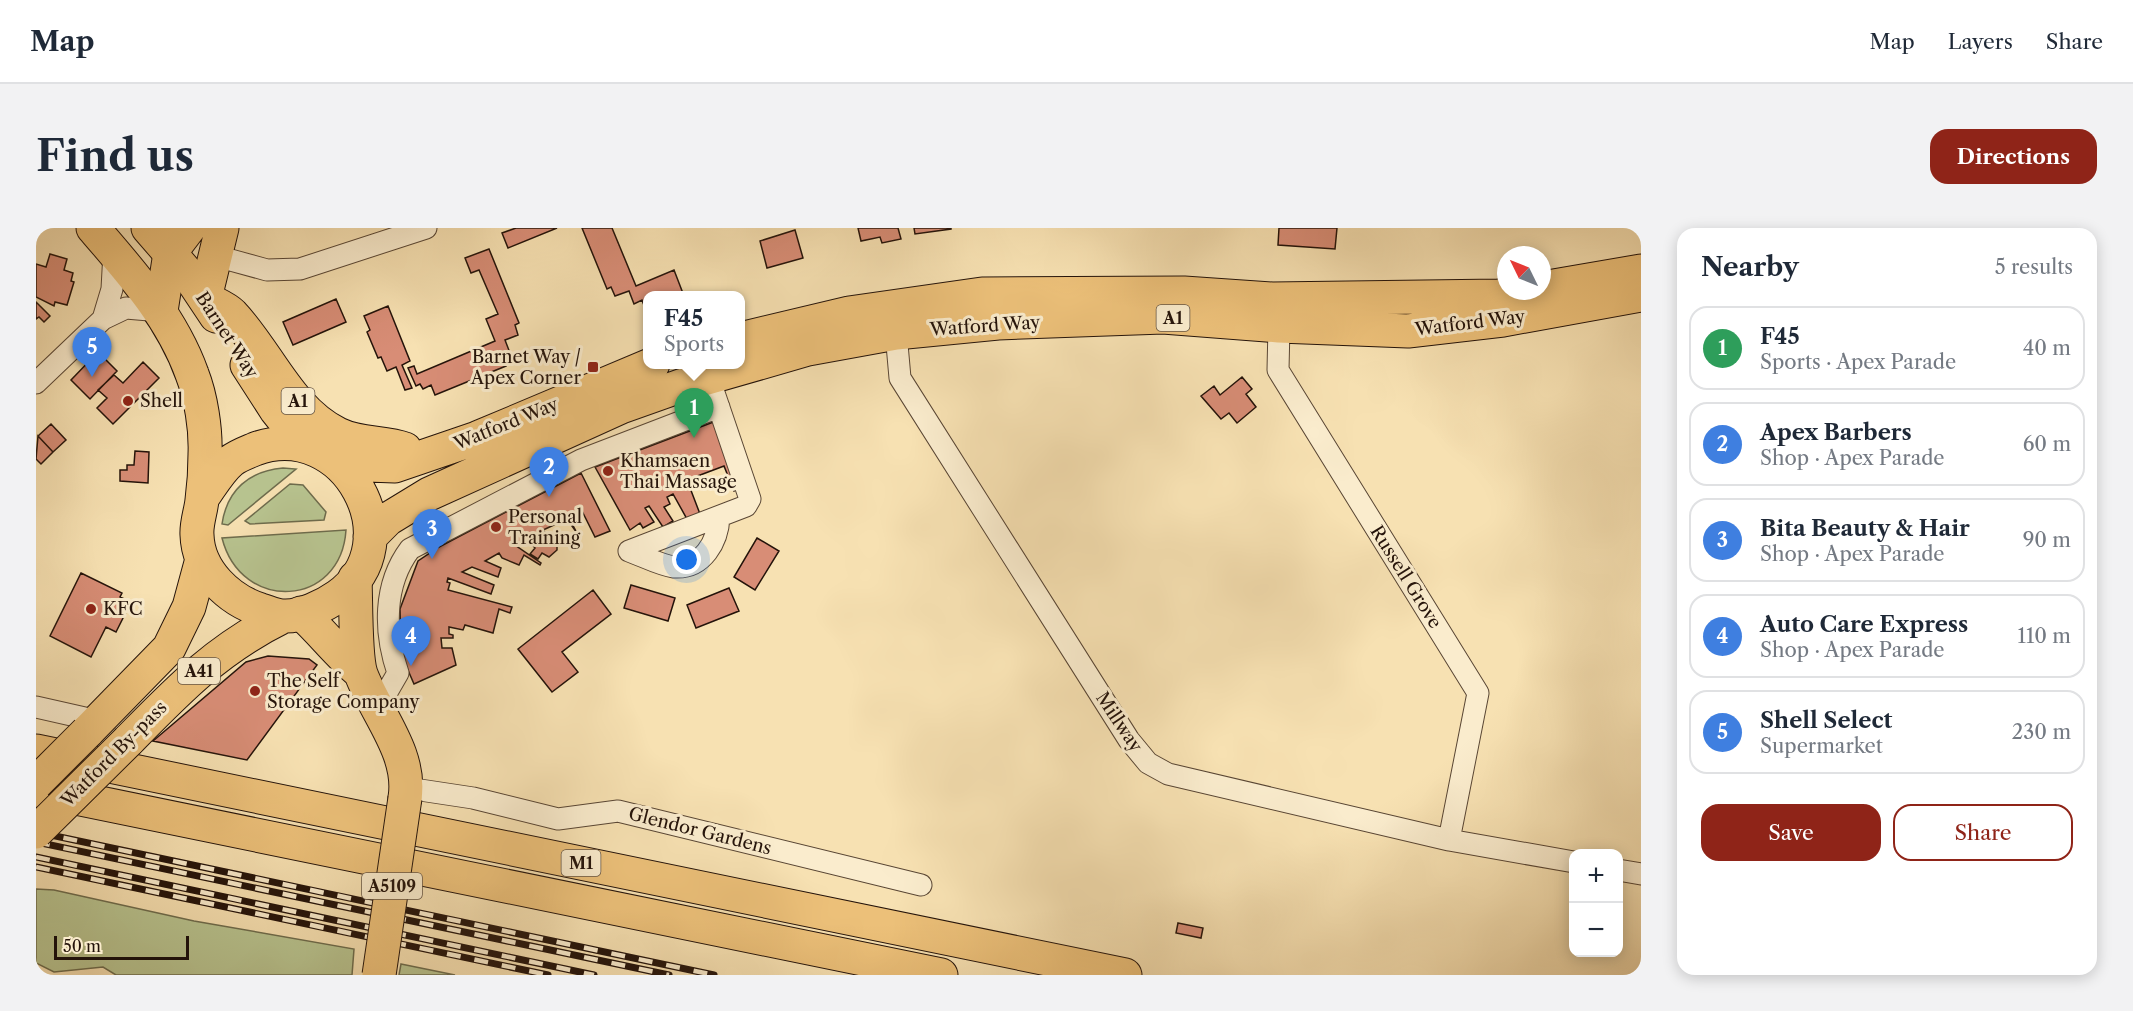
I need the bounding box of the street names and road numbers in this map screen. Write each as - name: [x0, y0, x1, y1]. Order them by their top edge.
- street label: Barnet Way: [191, 288, 264, 383]
- road number: A1: [1156, 305, 1190, 331]
- street label: Watford Way: [1413, 305, 1527, 341]
- street label: Watford Way: [928, 311, 1042, 341]
- road number: A1: [282, 388, 314, 414]
- street label: Watford Way: [450, 393, 562, 455]
- street label: Russell Grove: [1366, 521, 1446, 633]
- road number: A41: [178, 658, 220, 684]
- street label: Millway: [1091, 688, 1148, 757]
- street label: Watford By-pass: [56, 696, 172, 812]
- street label: Glendor Gardens: [626, 803, 774, 859]
- road number: M1: [562, 850, 600, 876]
- road number: A5109: [362, 873, 422, 899]

